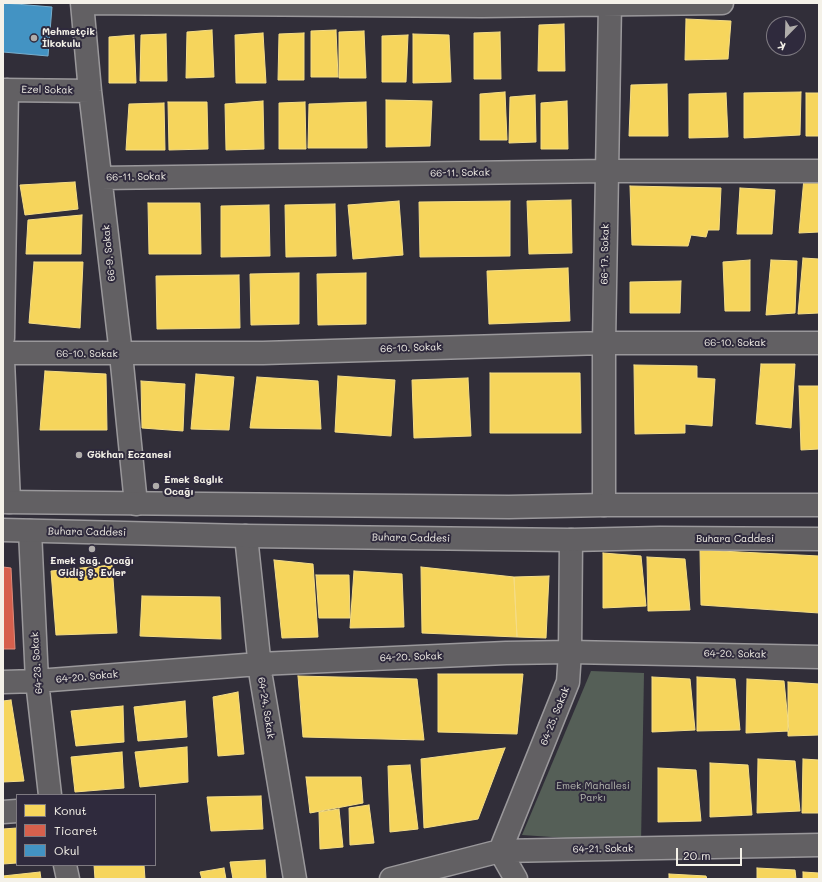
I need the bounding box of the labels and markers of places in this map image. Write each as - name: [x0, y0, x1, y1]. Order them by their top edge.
- place label: Mehmetçik İlkokulu: [42, 26, 95, 50]
- marker: Mehmetçik İlkokulu: [29, 33, 39, 43]
- place label: Gökhan Eczanesi: [87, 449, 172, 461]
- marker: Gökhan Eczanesi: [74, 450, 84, 460]
- place label: Emek Saglık Ocağı: [164, 474, 223, 498]
- marker: Emek Saglık Ocağı: [151, 481, 161, 491]
- marker: Emek Sağ. Ocağı Gidiş Ş. Evler: [87, 544, 97, 554]
- place label: Emek Sağ. Ocağı Gidiş Ş. Evler: [50, 555, 134, 578]

